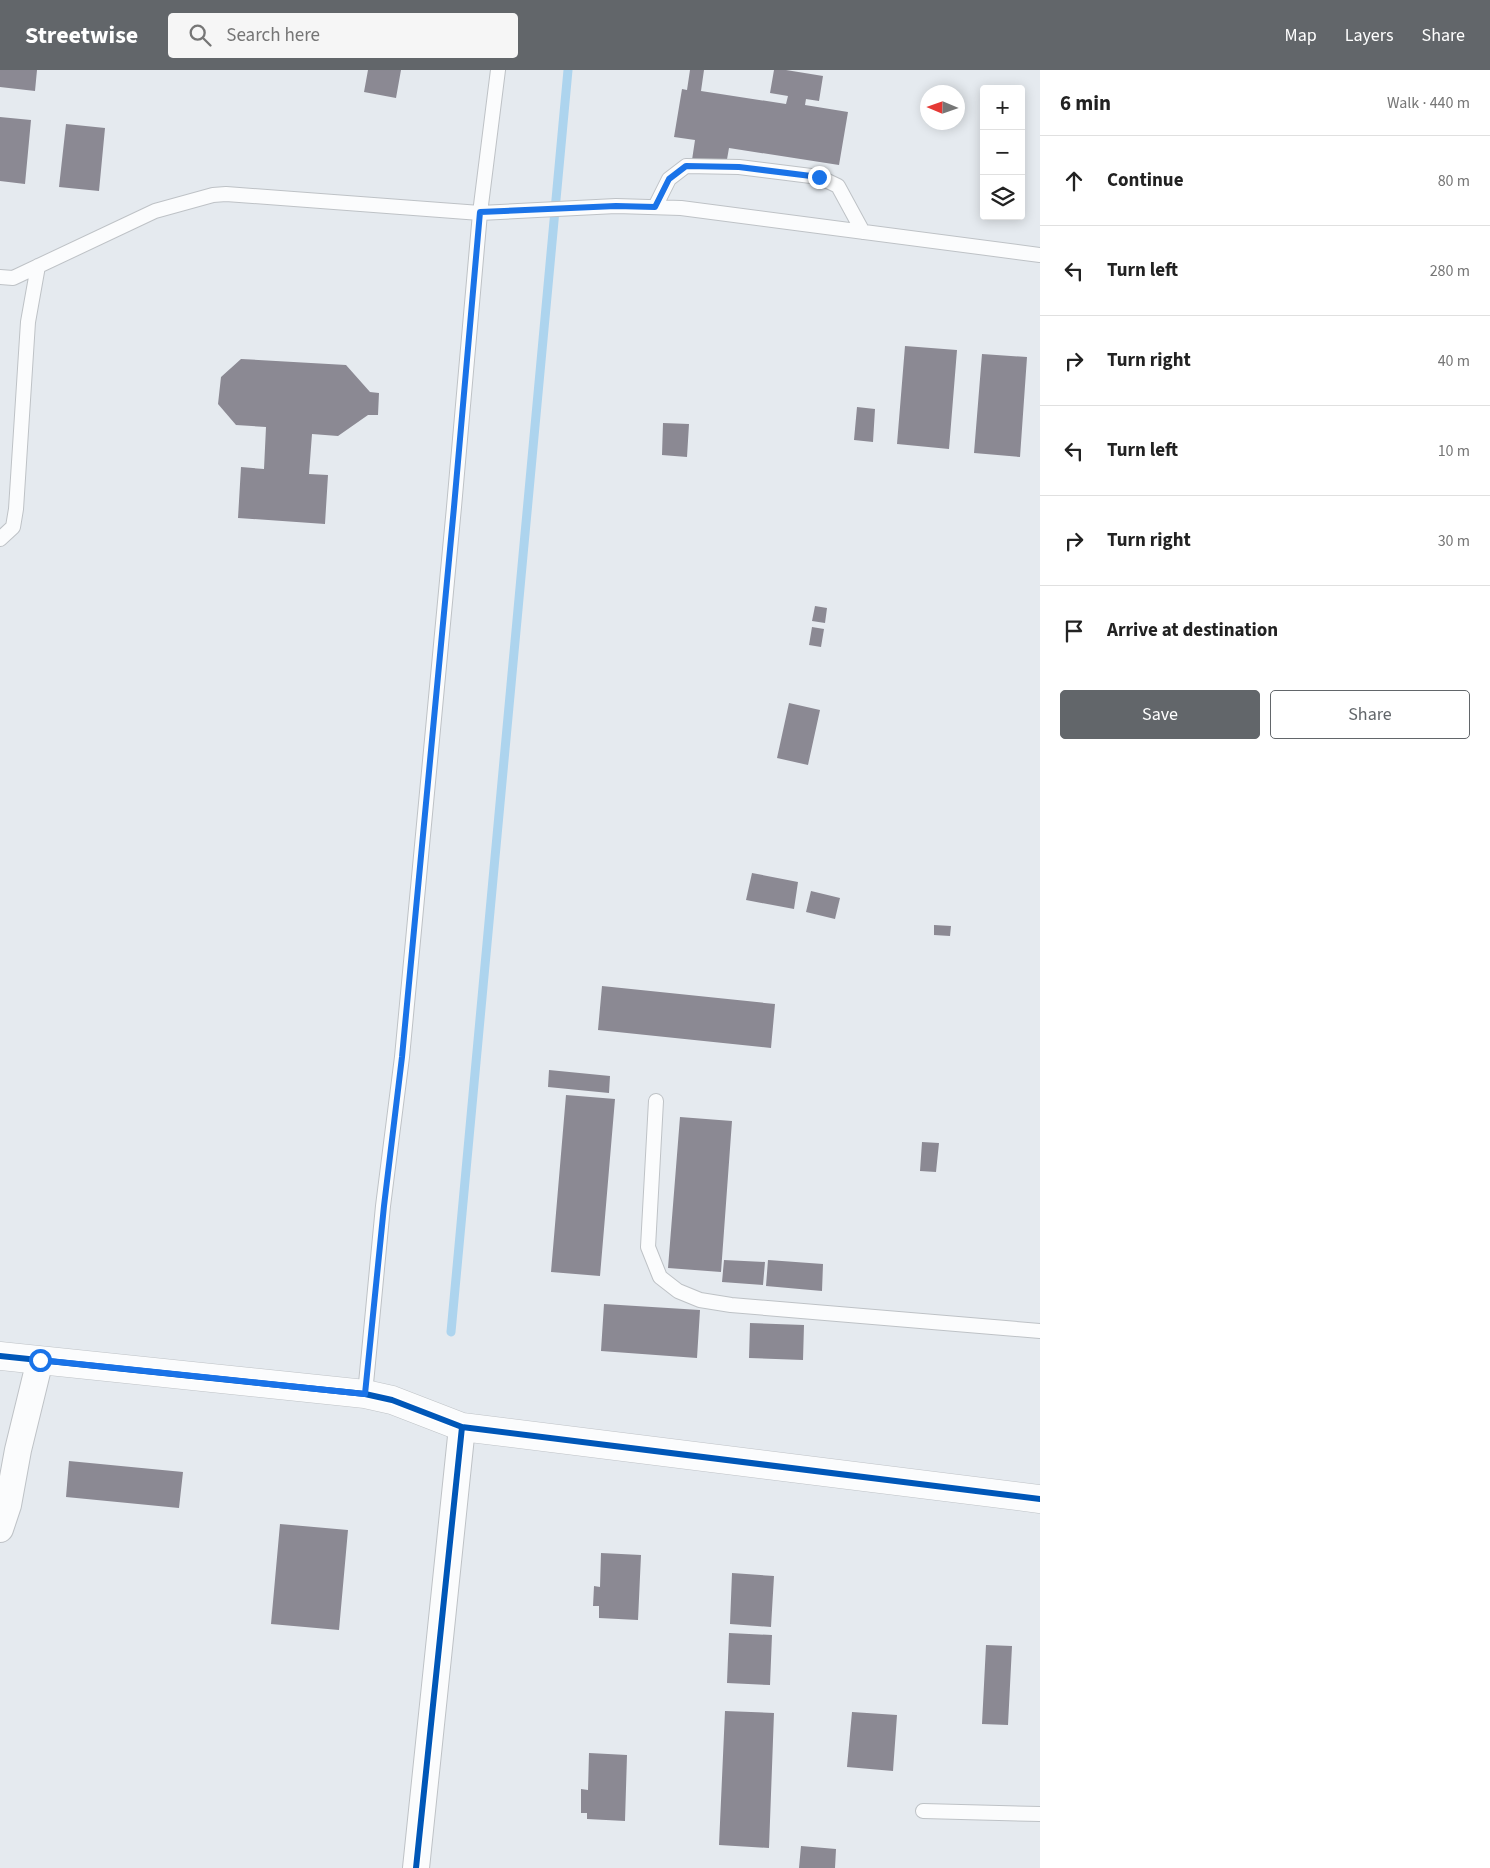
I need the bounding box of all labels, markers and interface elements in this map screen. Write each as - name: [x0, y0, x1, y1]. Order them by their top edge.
- search box: [168, 13, 518, 58]
- text: Streetwise: [25, 18, 138, 53]
- icon: search: [186, 21, 214, 49]
- text: Search here: [226, 22, 320, 49]
- text: Map: [1285, 23, 1317, 48]
- text: Layers: [1345, 23, 1394, 48]
- text: Share: [1422, 23, 1465, 48]
- north arrow: [920, 85, 965, 130]
- map controls: [980, 85, 1025, 220]
- button: +: [980, 85, 1025, 130]
- text: 6 min: [1060, 88, 1111, 118]
- text: Walk · 440 m: [1387, 92, 1470, 114]
- button: −: [980, 130, 1025, 175]
- route end: [808, 166, 831, 189]
- icon: ahead: [1060, 167, 1088, 195]
- text: Continue: [1107, 167, 1184, 194]
- text: 80 m: [1438, 170, 1470, 192]
- button: layers: [980, 175, 1025, 220]
- icon: left: [1060, 257, 1088, 285]
- text: Turn left: [1107, 257, 1178, 284]
- text: 280 m: [1430, 260, 1470, 282]
- icon: right: [1060, 347, 1088, 375]
- text: Turn right: [1107, 347, 1191, 374]
- text: 40 m: [1438, 350, 1470, 372]
- icon: left: [1060, 437, 1088, 465]
- text: Turn left: [1107, 437, 1178, 464]
- text: 10 m: [1438, 440, 1470, 462]
- icon: right: [1060, 527, 1088, 555]
- text: Turn right: [1107, 527, 1191, 554]
- text: 30 m: [1438, 530, 1470, 552]
- icon: arrive: [1060, 617, 1088, 645]
- text: Arrive at destination: [1107, 617, 1278, 644]
- button: Save: [1060, 690, 1260, 739]
- button: Share: [1270, 690, 1470, 739]
- route start: [29, 1349, 52, 1372]

